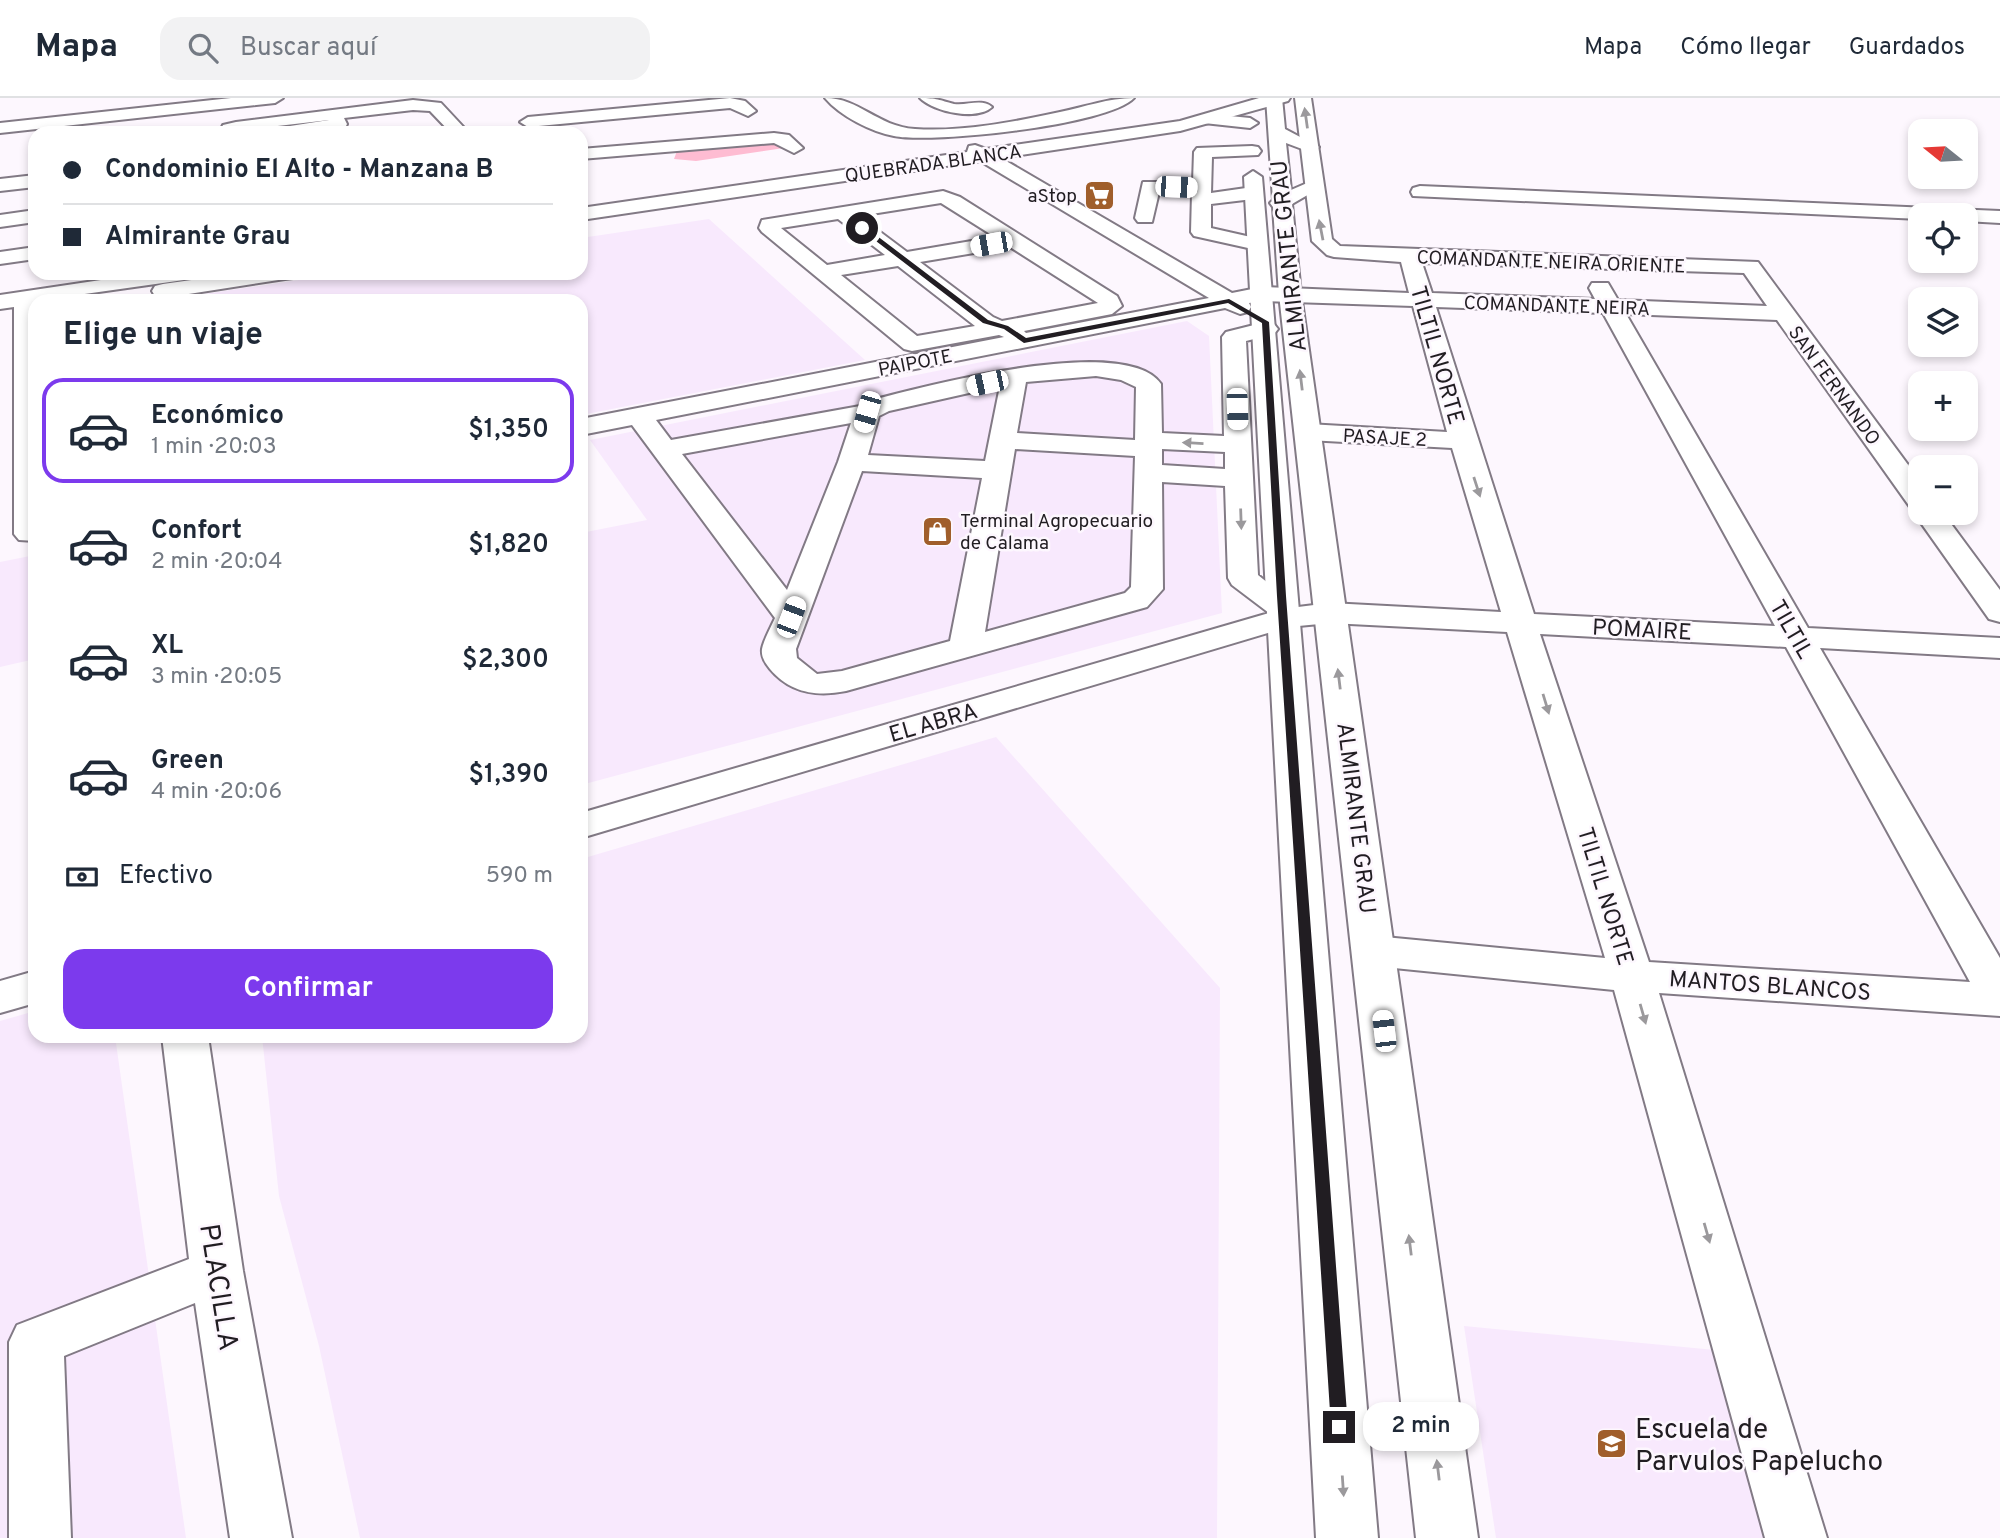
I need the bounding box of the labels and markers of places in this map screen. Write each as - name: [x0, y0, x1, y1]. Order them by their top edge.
- supermarket icon: aStop: [1083, 178, 1117, 212]
- place label: aStop: [1028, 185, 1077, 209]
- place label: Terminal Agropecuario de Calama: [960, 510, 1153, 556]
- shop icon: Terminal Agropecuario de Calama: [920, 514, 954, 548]
- place label: Escuela de Parvulos Papelucho: [1635, 1413, 1883, 1481]
- school or university icon: Escuela de Parvulos Papelucho: [1595, 1427, 1629, 1461]

